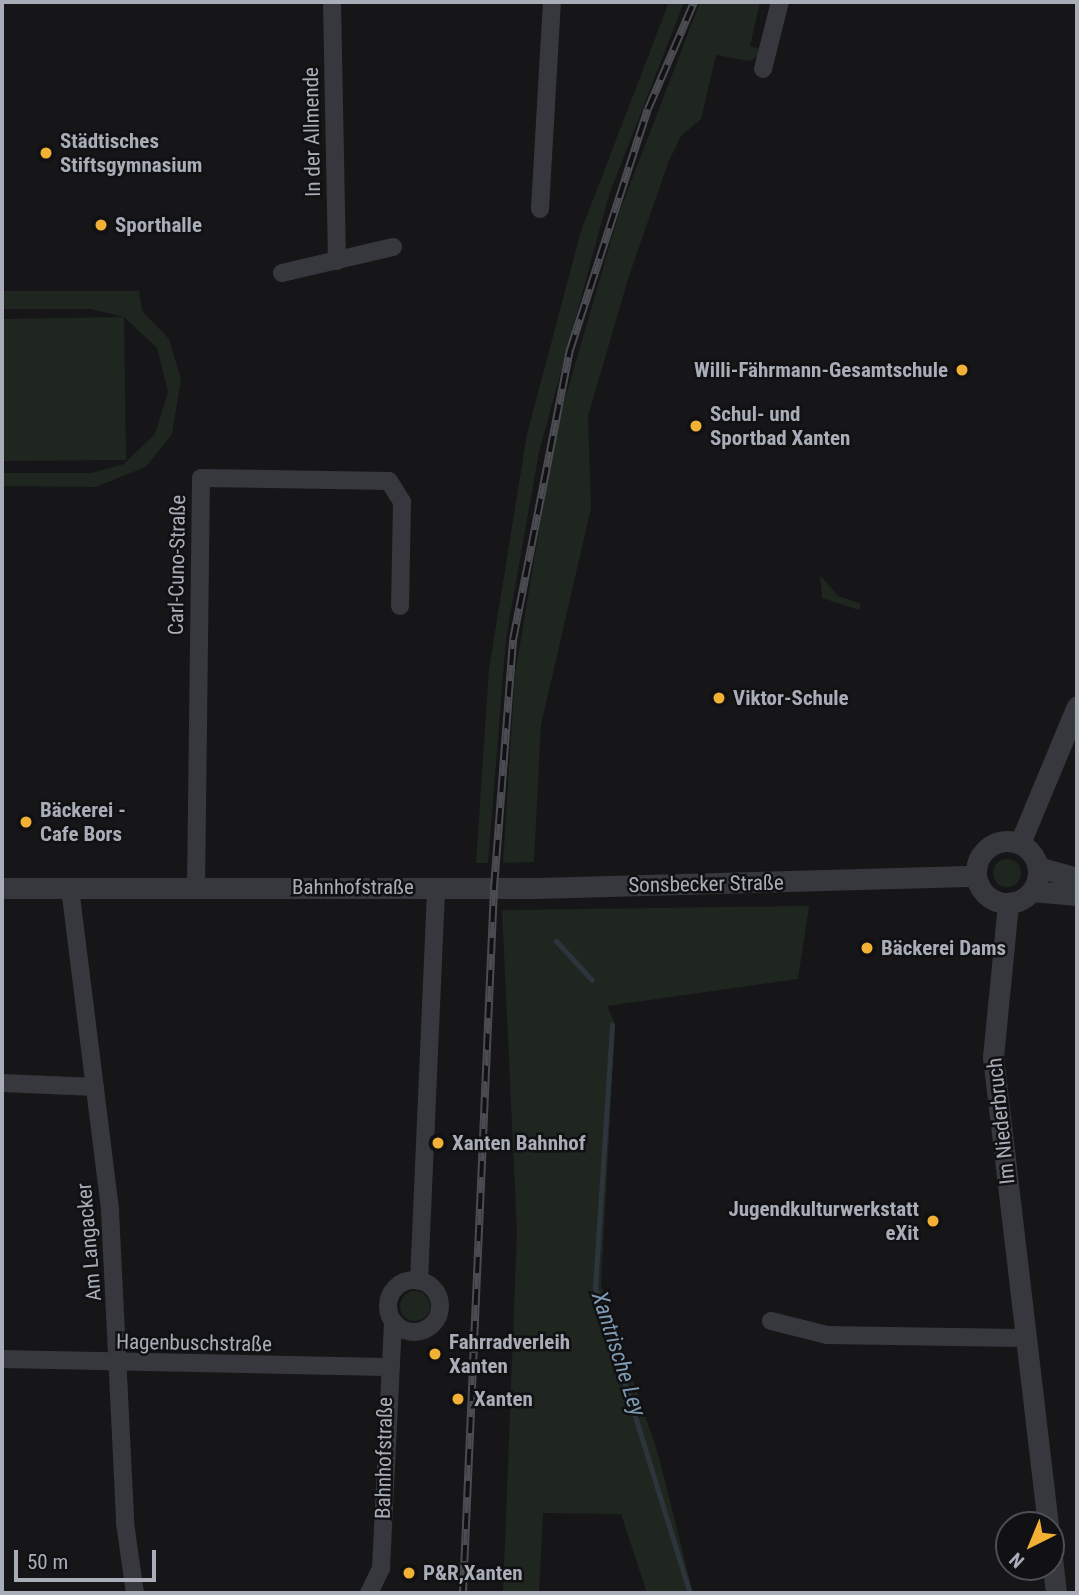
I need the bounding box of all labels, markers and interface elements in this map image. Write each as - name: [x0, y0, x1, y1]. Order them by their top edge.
- street label: In der Allmende: [298, 67, 326, 197]
- place label: Städtisches Stiftsgymnasium: [60, 128, 202, 178]
- marker: Städtisches Stiftsgymnasium: [38, 145, 54, 161]
- place label: Sporthalle: [115, 212, 202, 238]
- marker: Sporthalle: [93, 217, 109, 233]
- place label: Willi-Fährmann-Gesamtschule: [694, 357, 948, 383]
- marker: Willi-Fährmann-Gesamtschule: [954, 362, 970, 378]
- place label: Schul- und Sportbad Xanten: [710, 401, 850, 451]
- marker: Schul- und Sportbad Xanten: [688, 418, 704, 434]
- street label: Carl-Cuno-Straße: [163, 495, 191, 635]
- place label: Viktor-Schule: [733, 685, 849, 711]
- marker: Viktor-Schule: [711, 690, 727, 706]
- place label: Bäckerei - Cafe Bors: [40, 797, 126, 847]
- marker: Bäckerei - Cafe Bors: [18, 814, 34, 830]
- street label: Sonsbecker Straße: [628, 870, 784, 898]
- street label: Bahnhofstraße: [292, 874, 414, 900]
- place label: Bäckerei Dams: [881, 935, 1006, 961]
- marker: Bäckerei Dams: [859, 940, 875, 956]
- street label: Im Niederbruch: [982, 1057, 1020, 1185]
- place label: Xanten Bahnhof: [452, 1130, 586, 1156]
- marker: Xanten Bahnhof: [430, 1135, 446, 1151]
- street label: Am Langacker: [71, 1182, 107, 1302]
- place label: Jugendkulturwerkstatt eXit: [728, 1196, 919, 1246]
- marker: Jugendkulturwerkstatt eXit: [925, 1213, 941, 1229]
- water label: Xantrische Ley: [585, 1288, 651, 1420]
- street label: Hagenbuschstraße: [116, 1329, 272, 1357]
- place label: Fahrradverleih Xanten: [449, 1329, 570, 1379]
- marker: Fahrradverleih Xanten: [427, 1346, 443, 1362]
- place label: Xanten: [474, 1386, 533, 1412]
- marker: Xanten: [448, 1389, 468, 1409]
- street label: Bahnhofstraße: [370, 1397, 398, 1519]
- north arrow: [995, 1511, 1065, 1581]
- scale bar: [18, 1536, 159, 1580]
- text: N: [1005, 1548, 1029, 1573]
- text: 50 m: [27, 1550, 68, 1574]
- place label: P&R,Xanten: [423, 1560, 523, 1586]
- marker: P&R,Xanten: [401, 1565, 417, 1581]

